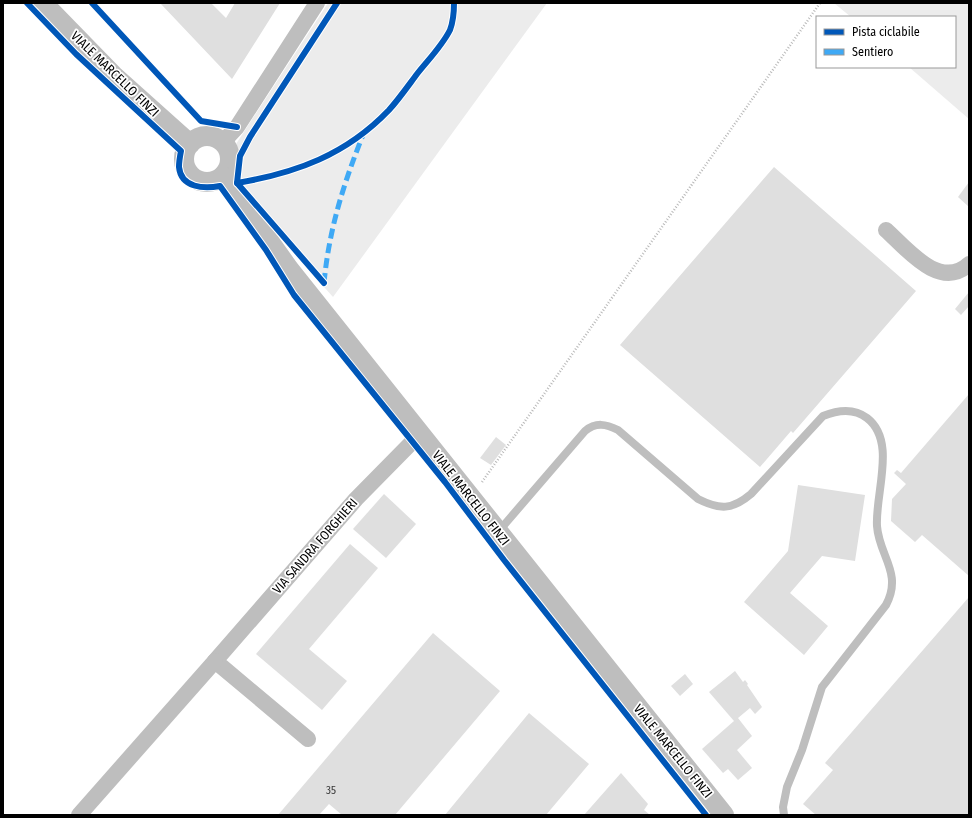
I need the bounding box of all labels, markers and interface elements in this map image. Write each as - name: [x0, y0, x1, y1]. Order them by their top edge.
- legend: [816, 16, 956, 68]
- text: Pista ciclabile: [852, 25, 920, 39]
- street label: VIALE MARCELLO FINZI: [68, 28, 162, 120]
- text: Sentiero: [852, 45, 893, 59]
- street label: VIALE MARCELLO FINZI: [429, 448, 513, 548]
- street label: VIA SANDRA FORGHIERI: [269, 495, 361, 597]
- street label: VIALE MARCELLO FINZI: [631, 701, 715, 801]
- house number: 35: [326, 784, 336, 797]

